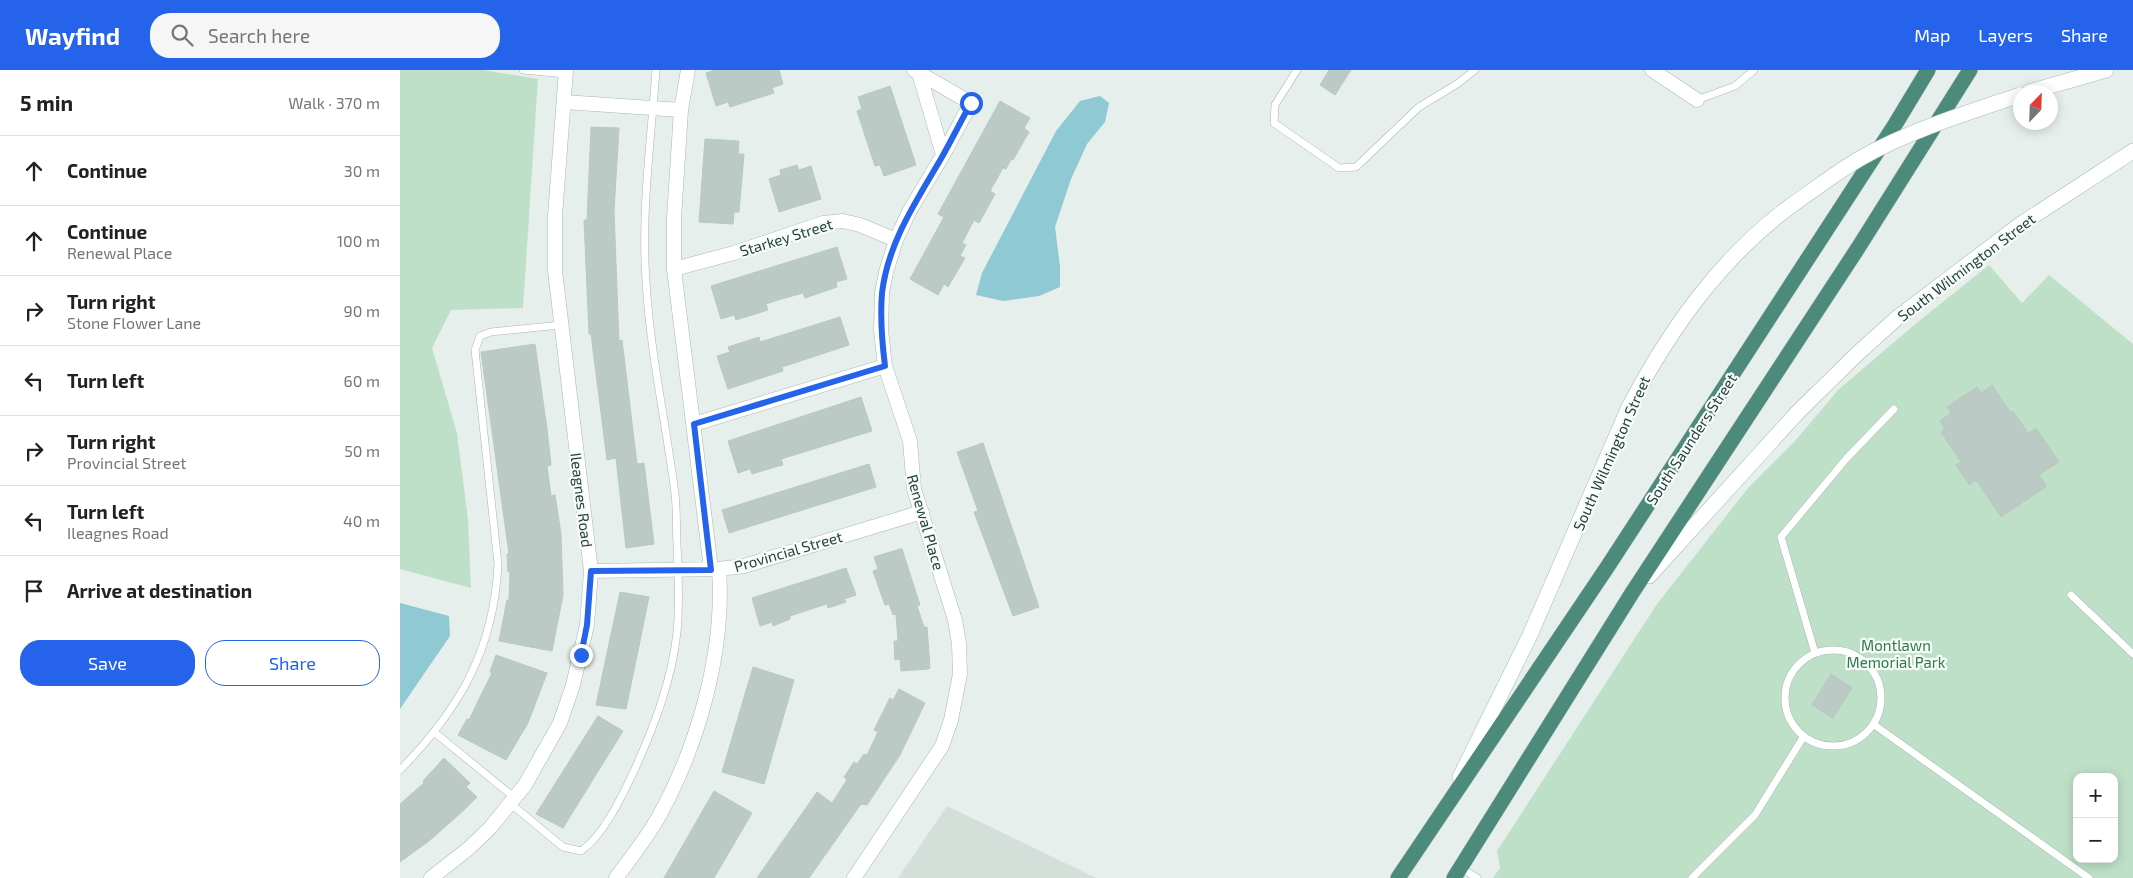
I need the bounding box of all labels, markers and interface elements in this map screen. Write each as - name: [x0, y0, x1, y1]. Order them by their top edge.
- search box: [150, 13, 500, 58]
- text: Wayfind: [25, 21, 120, 50]
- icon: search: [168, 21, 196, 49]
- text: Search here: [208, 24, 310, 47]
- text: Map: [1914, 24, 1950, 46]
- text: Layers: [1978, 24, 2033, 46]
- text: Share: [2061, 24, 2108, 46]
- north arrow: [2013, 85, 2058, 130]
- text: 5 min: [20, 90, 73, 115]
- route start: [960, 92, 983, 115]
- text: Walk · 370 m: [288, 93, 380, 112]
- icon: ahead: [20, 157, 48, 185]
- text: Continue: [67, 159, 147, 182]
- text: 30 m: [344, 161, 380, 180]
- street label: South Wilmington Street: [1894, 209, 2038, 325]
- street label: Starkey Street: [737, 214, 835, 260]
- text: Continue: [67, 220, 147, 243]
- icon: ahead: [20, 227, 48, 255]
- text: 100 m: [337, 231, 380, 250]
- text: Renewal Place: [67, 243, 172, 262]
- text: Turn right: [67, 290, 155, 313]
- icon: right: [20, 297, 48, 325]
- text: 90 m: [344, 301, 380, 320]
- text: Stone Flower Lane: [67, 313, 201, 332]
- icon: left: [20, 367, 48, 395]
- text: Turn left: [67, 369, 144, 392]
- street label: South Saunders Street: [1642, 370, 1740, 508]
- text: 60 m: [344, 371, 380, 390]
- street label: South Wilmington Street: [1569, 373, 1653, 533]
- text: Turn right: [67, 430, 155, 453]
- icon: right: [20, 437, 48, 465]
- text: 50 m: [344, 441, 380, 460]
- street label: Ileagnes Road: [567, 452, 597, 548]
- text: Provincial Street: [67, 453, 186, 472]
- street label: Renewal Place: [904, 472, 948, 572]
- text: Turn left: [67, 500, 144, 523]
- icon: left: [20, 507, 48, 535]
- text: 40 m: [343, 511, 380, 530]
- text: Ileagnes Road: [67, 523, 169, 542]
- street label: Provincial Street: [732, 527, 845, 575]
- icon: arrive: [20, 577, 48, 605]
- text: Arrive at destination: [67, 579, 252, 602]
- park label: Montlawn Memorial Park: [1847, 636, 1946, 671]
- button: Save: [20, 640, 195, 686]
- button: Share: [205, 640, 380, 686]
- route end: [570, 644, 593, 667]
- map controls: [2073, 773, 2118, 863]
- button: +: [2073, 773, 2118, 818]
- button: −: [2073, 818, 2118, 863]

